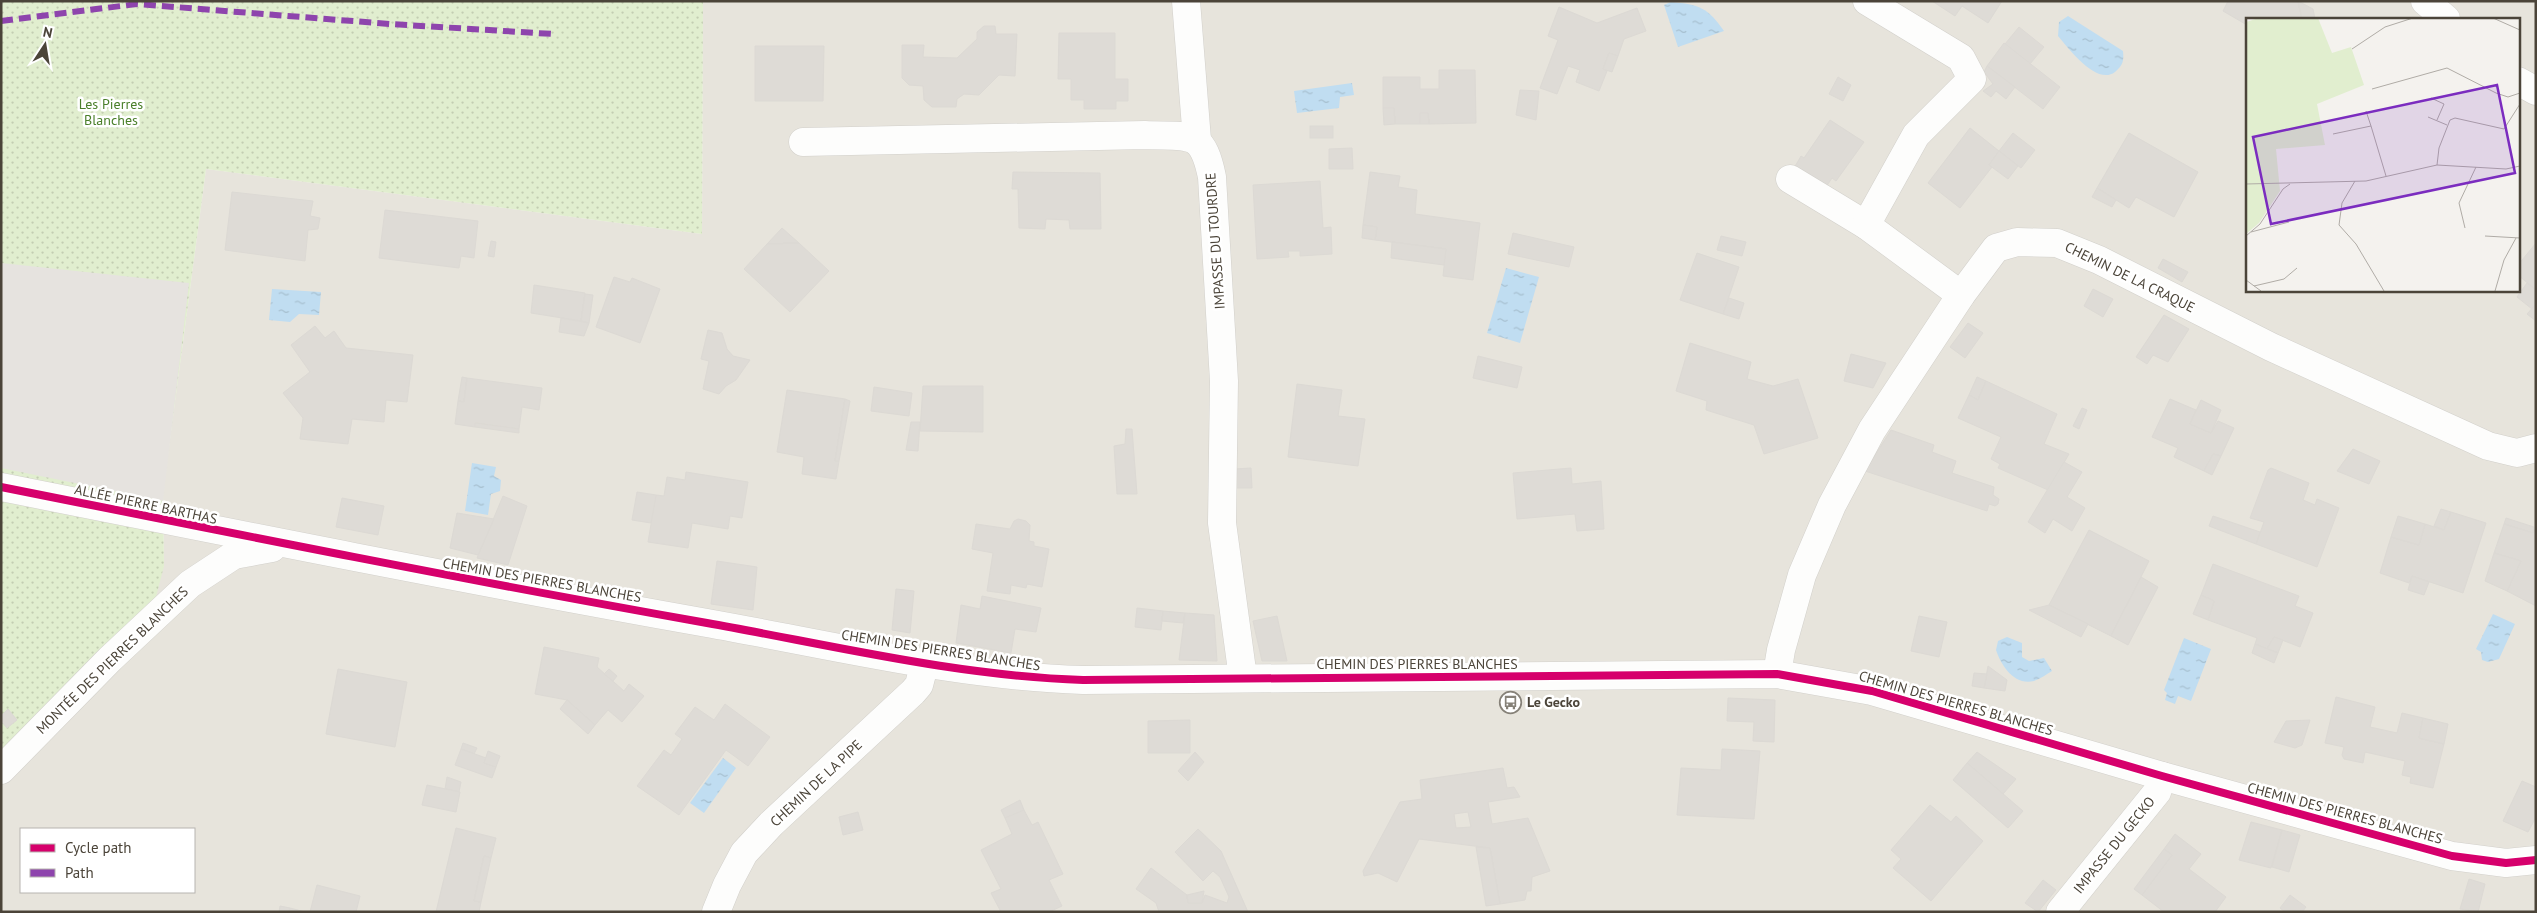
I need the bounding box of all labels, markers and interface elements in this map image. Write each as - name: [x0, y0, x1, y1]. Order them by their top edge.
- inset map: [2246, 18, 2520, 291]
- north arrow: [20, 20, 70, 70]
- text: N: [41, 23, 54, 42]
- park label: Les Pierres Blanches: [79, 95, 143, 129]
- street label: IMPASSE DU TOURDRE: [1201, 172, 1229, 310]
- street label: CHEMIN DE LA CRAQUE: [2062, 238, 2198, 316]
- street label: ALLÉE PIERRE BARTHAS: [73, 480, 219, 528]
- street label: CHEMIN DES PIERRES BLANCHES: [441, 554, 643, 606]
- street label: MONTÉE DES PIERRES BLANCHES: [32, 582, 192, 738]
- street label: CHEMIN DES PIERRES BLANCHES: [840, 625, 1042, 675]
- street label: CHEMIN DES PIERRES BLANCHES: [1316, 655, 1518, 673]
- street label: CHEMIN DES PIERRES BLANCHES: [1857, 667, 2055, 739]
- bus stop icon: Le Gecko: [1499, 690, 1523, 714]
- place label: Le Gecko: [1527, 693, 1581, 711]
- street label: CHEMIN DE LA PIPE: [766, 736, 866, 830]
- street label: CHEMIN DES PIERRES BLANCHES: [2245, 778, 2445, 848]
- street label: IMPASSE DU GECKO: [2069, 793, 2159, 897]
- legend: [20, 828, 195, 893]
- text: Cycle path: [65, 838, 131, 857]
- text: Path: [65, 863, 94, 882]

